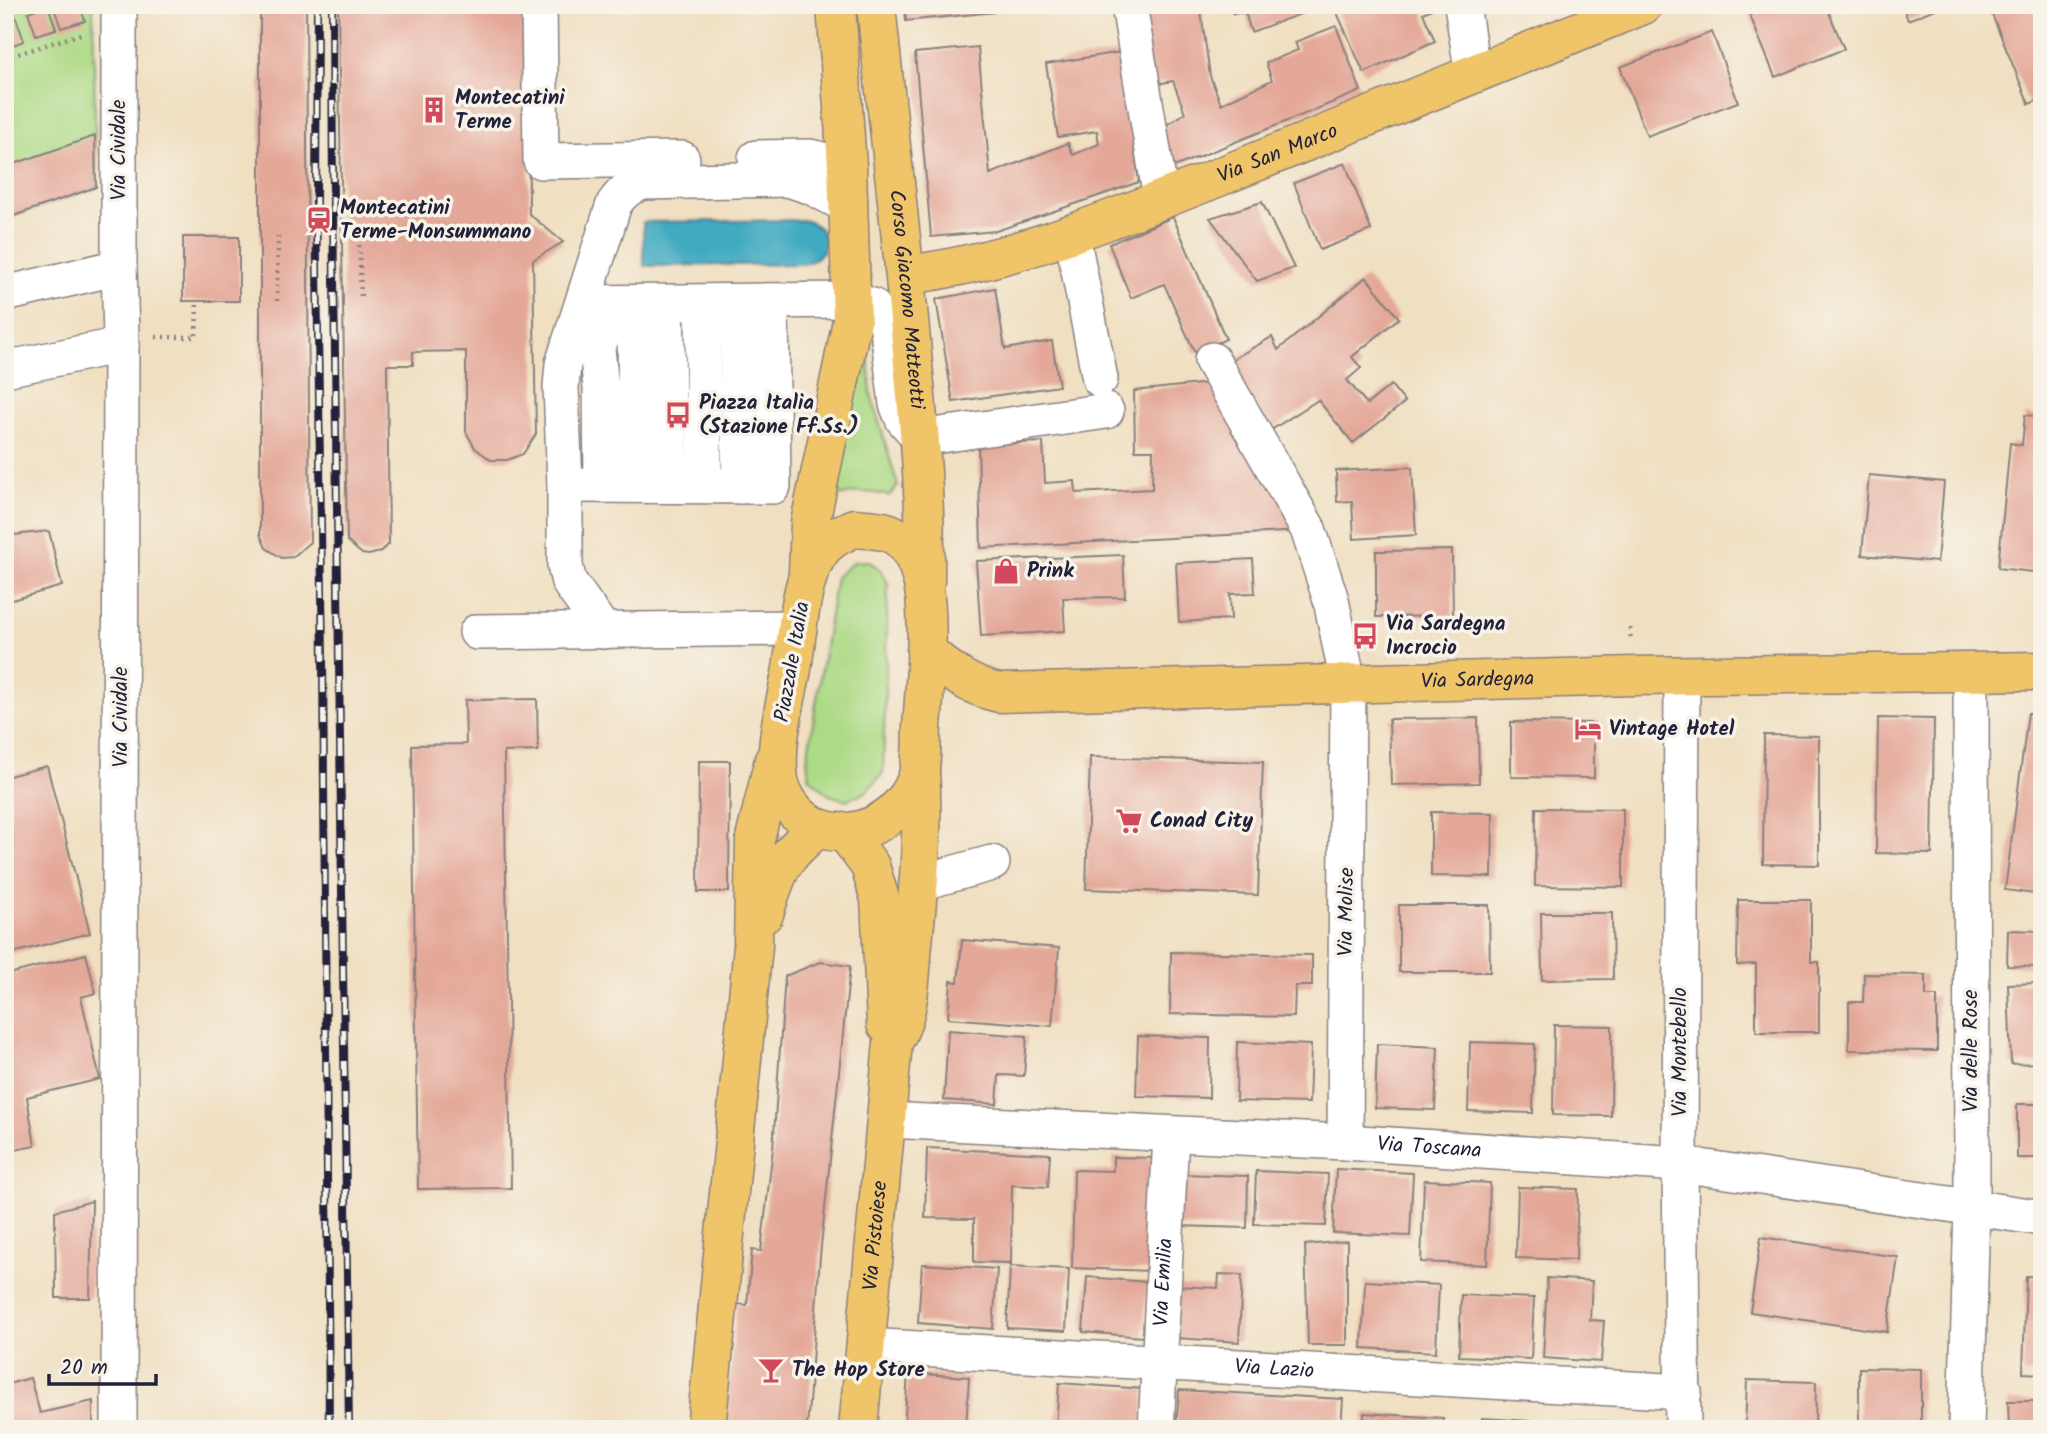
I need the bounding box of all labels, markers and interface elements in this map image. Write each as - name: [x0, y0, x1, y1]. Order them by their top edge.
- place label: Montecatini Terme: [455, 82, 565, 139]
- building icon: Montecatini Terme: [419, 95, 449, 125]
- street label: Via Cividale: [103, 99, 136, 200]
- street label: Via San Marco: [1212, 115, 1343, 193]
- street label: Corso Giacomo Matteotti: [879, 188, 934, 411]
- place label: Montecatini Terme-Monsummano: [340, 192, 532, 249]
- station icon: Montecatini Terme-Monsummano: [304, 205, 334, 235]
- place label: Piazza Italia (Stazione Ff.Ss.): [699, 387, 859, 444]
- bus stop icon: Piazza Italia (Stazione Ff.Ss.): [663, 400, 693, 430]
- place label: Prink: [1027, 555, 1074, 588]
- shop icon: Prink: [991, 556, 1021, 586]
- street label: Piazzale Italia: [766, 599, 820, 725]
- place label: Via Sardegna Incrocio: [1386, 608, 1506, 665]
- bus stop icon: Via Sardegna Incrocio: [1350, 621, 1380, 651]
- street label: Via Sardegna: [1420, 662, 1535, 698]
- street label: Via Cividale: [105, 666, 138, 767]
- place label: Vintage Hotel: [1609, 713, 1735, 746]
- hotel icon: Vintage Hotel: [1573, 714, 1603, 744]
- place label: Conad City: [1150, 805, 1253, 838]
- supermarket icon: Conad City: [1114, 806, 1144, 836]
- street label: Via Molise: [1330, 867, 1364, 957]
- street label: Via Montebello: [1664, 987, 1697, 1117]
- street label: Via delle Rose: [1955, 989, 1988, 1112]
- street label: Via Toscana: [1376, 1128, 1482, 1167]
- street label: Via Pistoiese: [854, 1179, 897, 1292]
- street label: Via Emilia: [1145, 1237, 1182, 1327]
- scale bar: [49, 1343, 156, 1387]
- street label: Via Lazio: [1234, 1350, 1315, 1388]
- text: 20 m: [60, 1352, 108, 1385]
- place label: The Hop Store: [792, 1354, 925, 1387]
- bar icon: The Hop Store: [756, 1355, 786, 1385]

